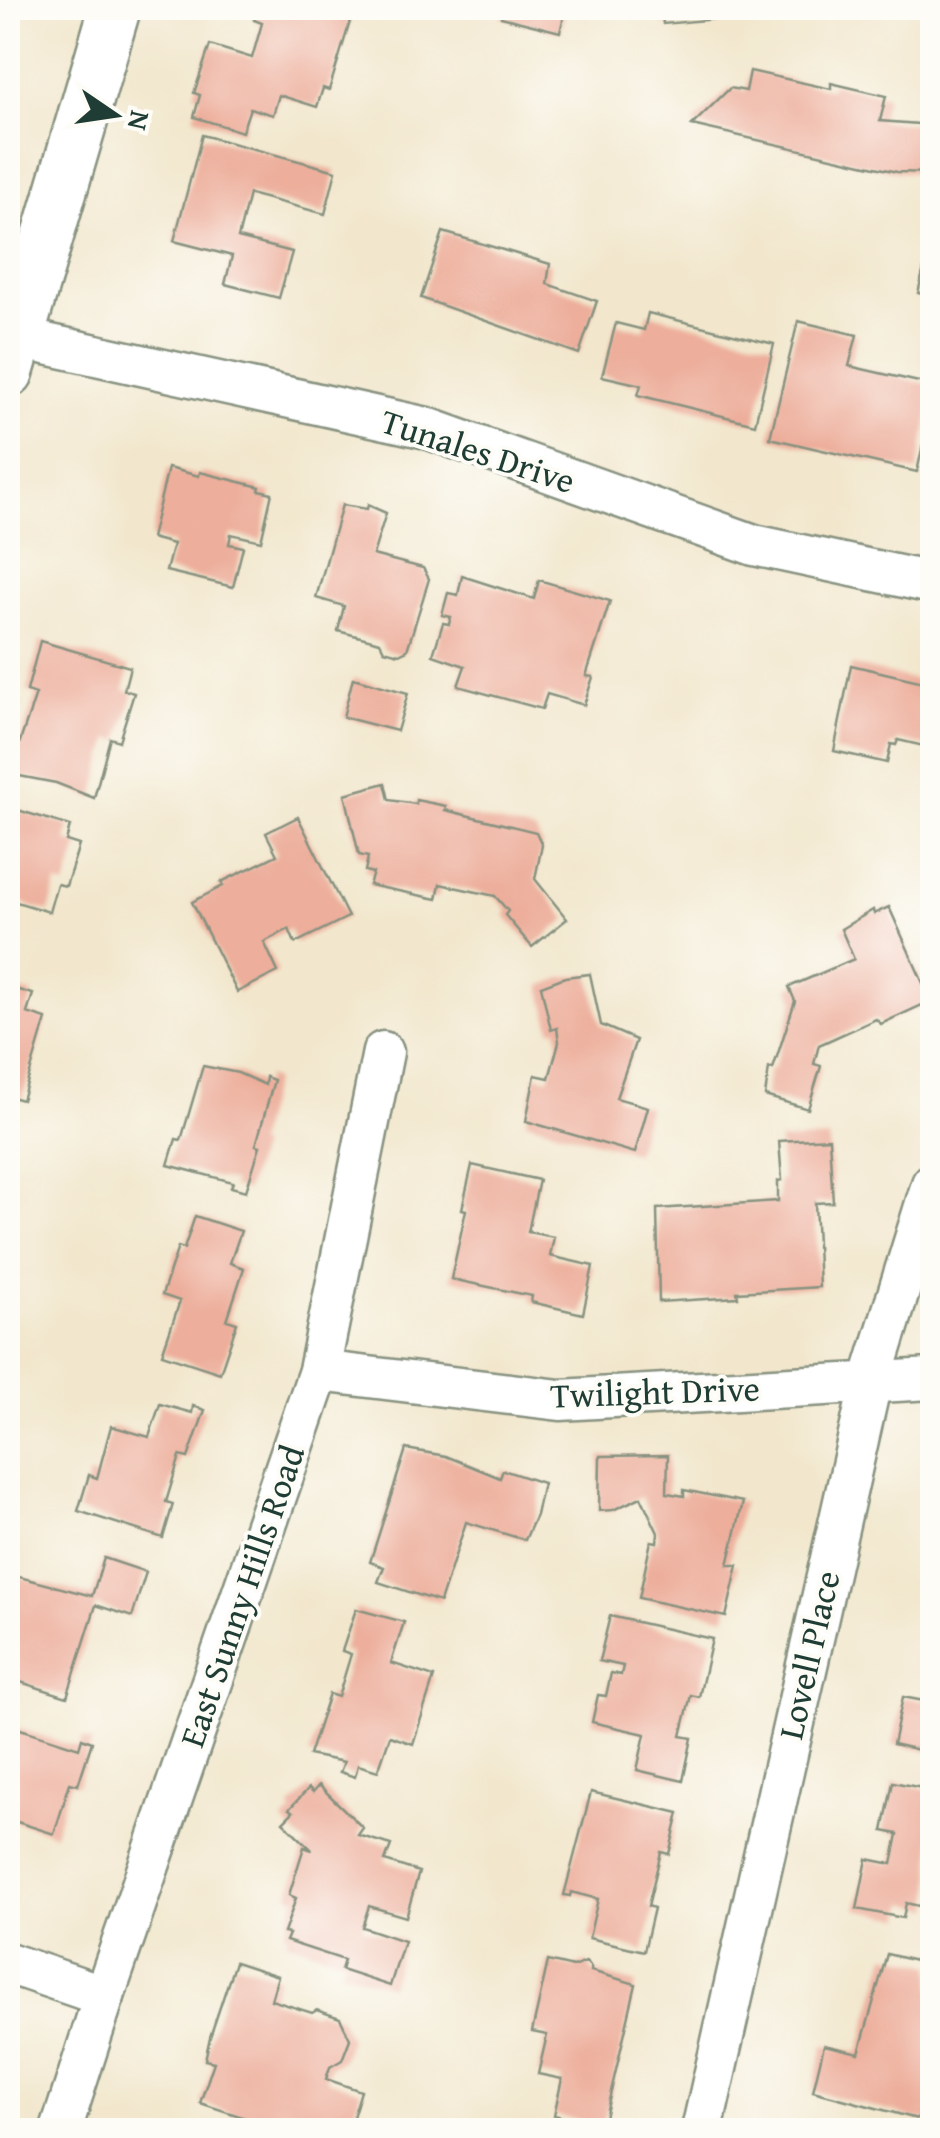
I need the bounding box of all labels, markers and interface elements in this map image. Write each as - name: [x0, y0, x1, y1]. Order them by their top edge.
- north arrow: [65, 65, 165, 165]
- text: N: [118, 107, 162, 135]
- street label: Tunales Drive: [375, 395, 582, 506]
- street label: Twilight Drive: [549, 1362, 761, 1421]
- street label: East Sunny Hills Road: [166, 1438, 317, 1754]
- street label: Lovell Place: [764, 1565, 853, 1744]

